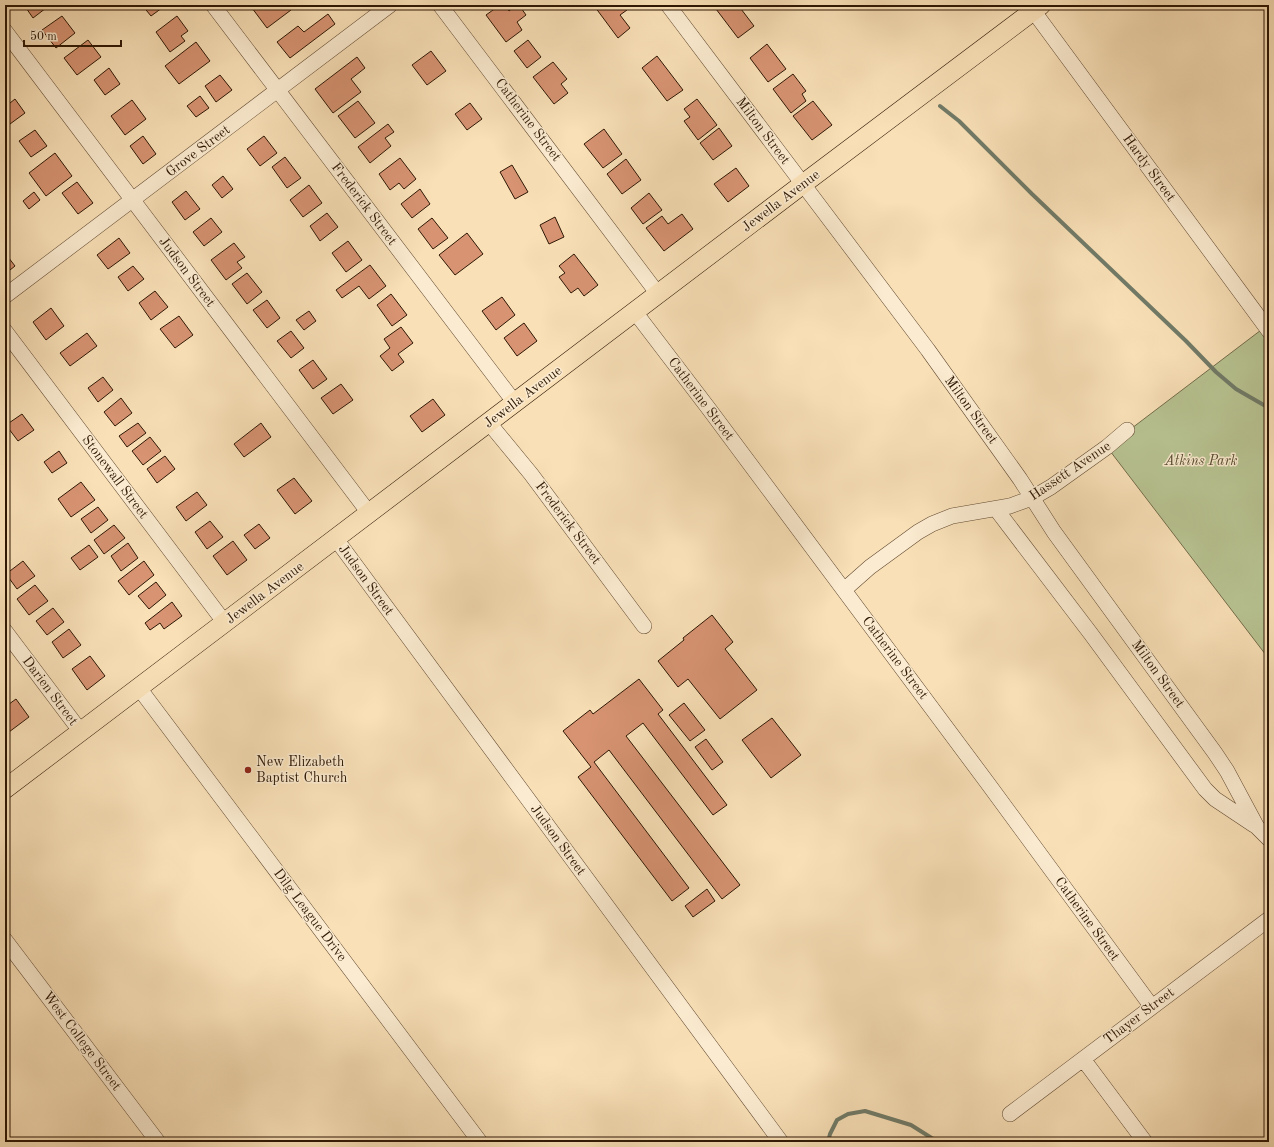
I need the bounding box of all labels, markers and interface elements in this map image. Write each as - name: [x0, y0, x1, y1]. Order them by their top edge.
- scale bar: [24, 22, 121, 48]
- text: 50 m: [30, 30, 57, 43]
- street label: Catherine Street: [492, 76, 564, 164]
- street label: Milton Street: [733, 95, 793, 167]
- street label: Grove Street: [163, 122, 233, 180]
- street label: Hardy Street: [1120, 132, 1178, 204]
- street label: Frederick Street: [329, 160, 400, 248]
- street label: Jewella Avenue: [739, 167, 823, 235]
- street label: Judson Street: [156, 234, 218, 310]
- street label: Catherine Street: [665, 355, 737, 443]
- street label: Jewella Avenue: [481, 363, 565, 431]
- street label: Milton Street: [942, 374, 1000, 446]
- street label: Stonewall Street: [79, 433, 151, 521]
- street label: Hassett Avenue: [1027, 439, 1113, 503]
- park label: Atkins Park: [1164, 454, 1238, 468]
- street label: Frederick Street: [533, 479, 604, 567]
- street label: Judson Street: [336, 542, 396, 618]
- street label: Jewella Avenue: [223, 559, 307, 627]
- street label: Catherine Street: [859, 614, 931, 702]
- street label: Milton Street: [1129, 638, 1187, 710]
- street label: Darien Street: [20, 654, 80, 728]
- place label: New Elizabeth Baptist Church: [256, 755, 348, 785]
- marker: New Elizabeth Baptist Church: [243, 765, 253, 775]
- street label: Judson Street: [528, 802, 588, 878]
- street label: Dilg League Drive: [271, 866, 349, 964]
- street label: Catherine Street: [1052, 875, 1122, 964]
- street label: Thayer Street: [1101, 985, 1177, 1047]
- street label: West College Street: [40, 989, 124, 1093]

